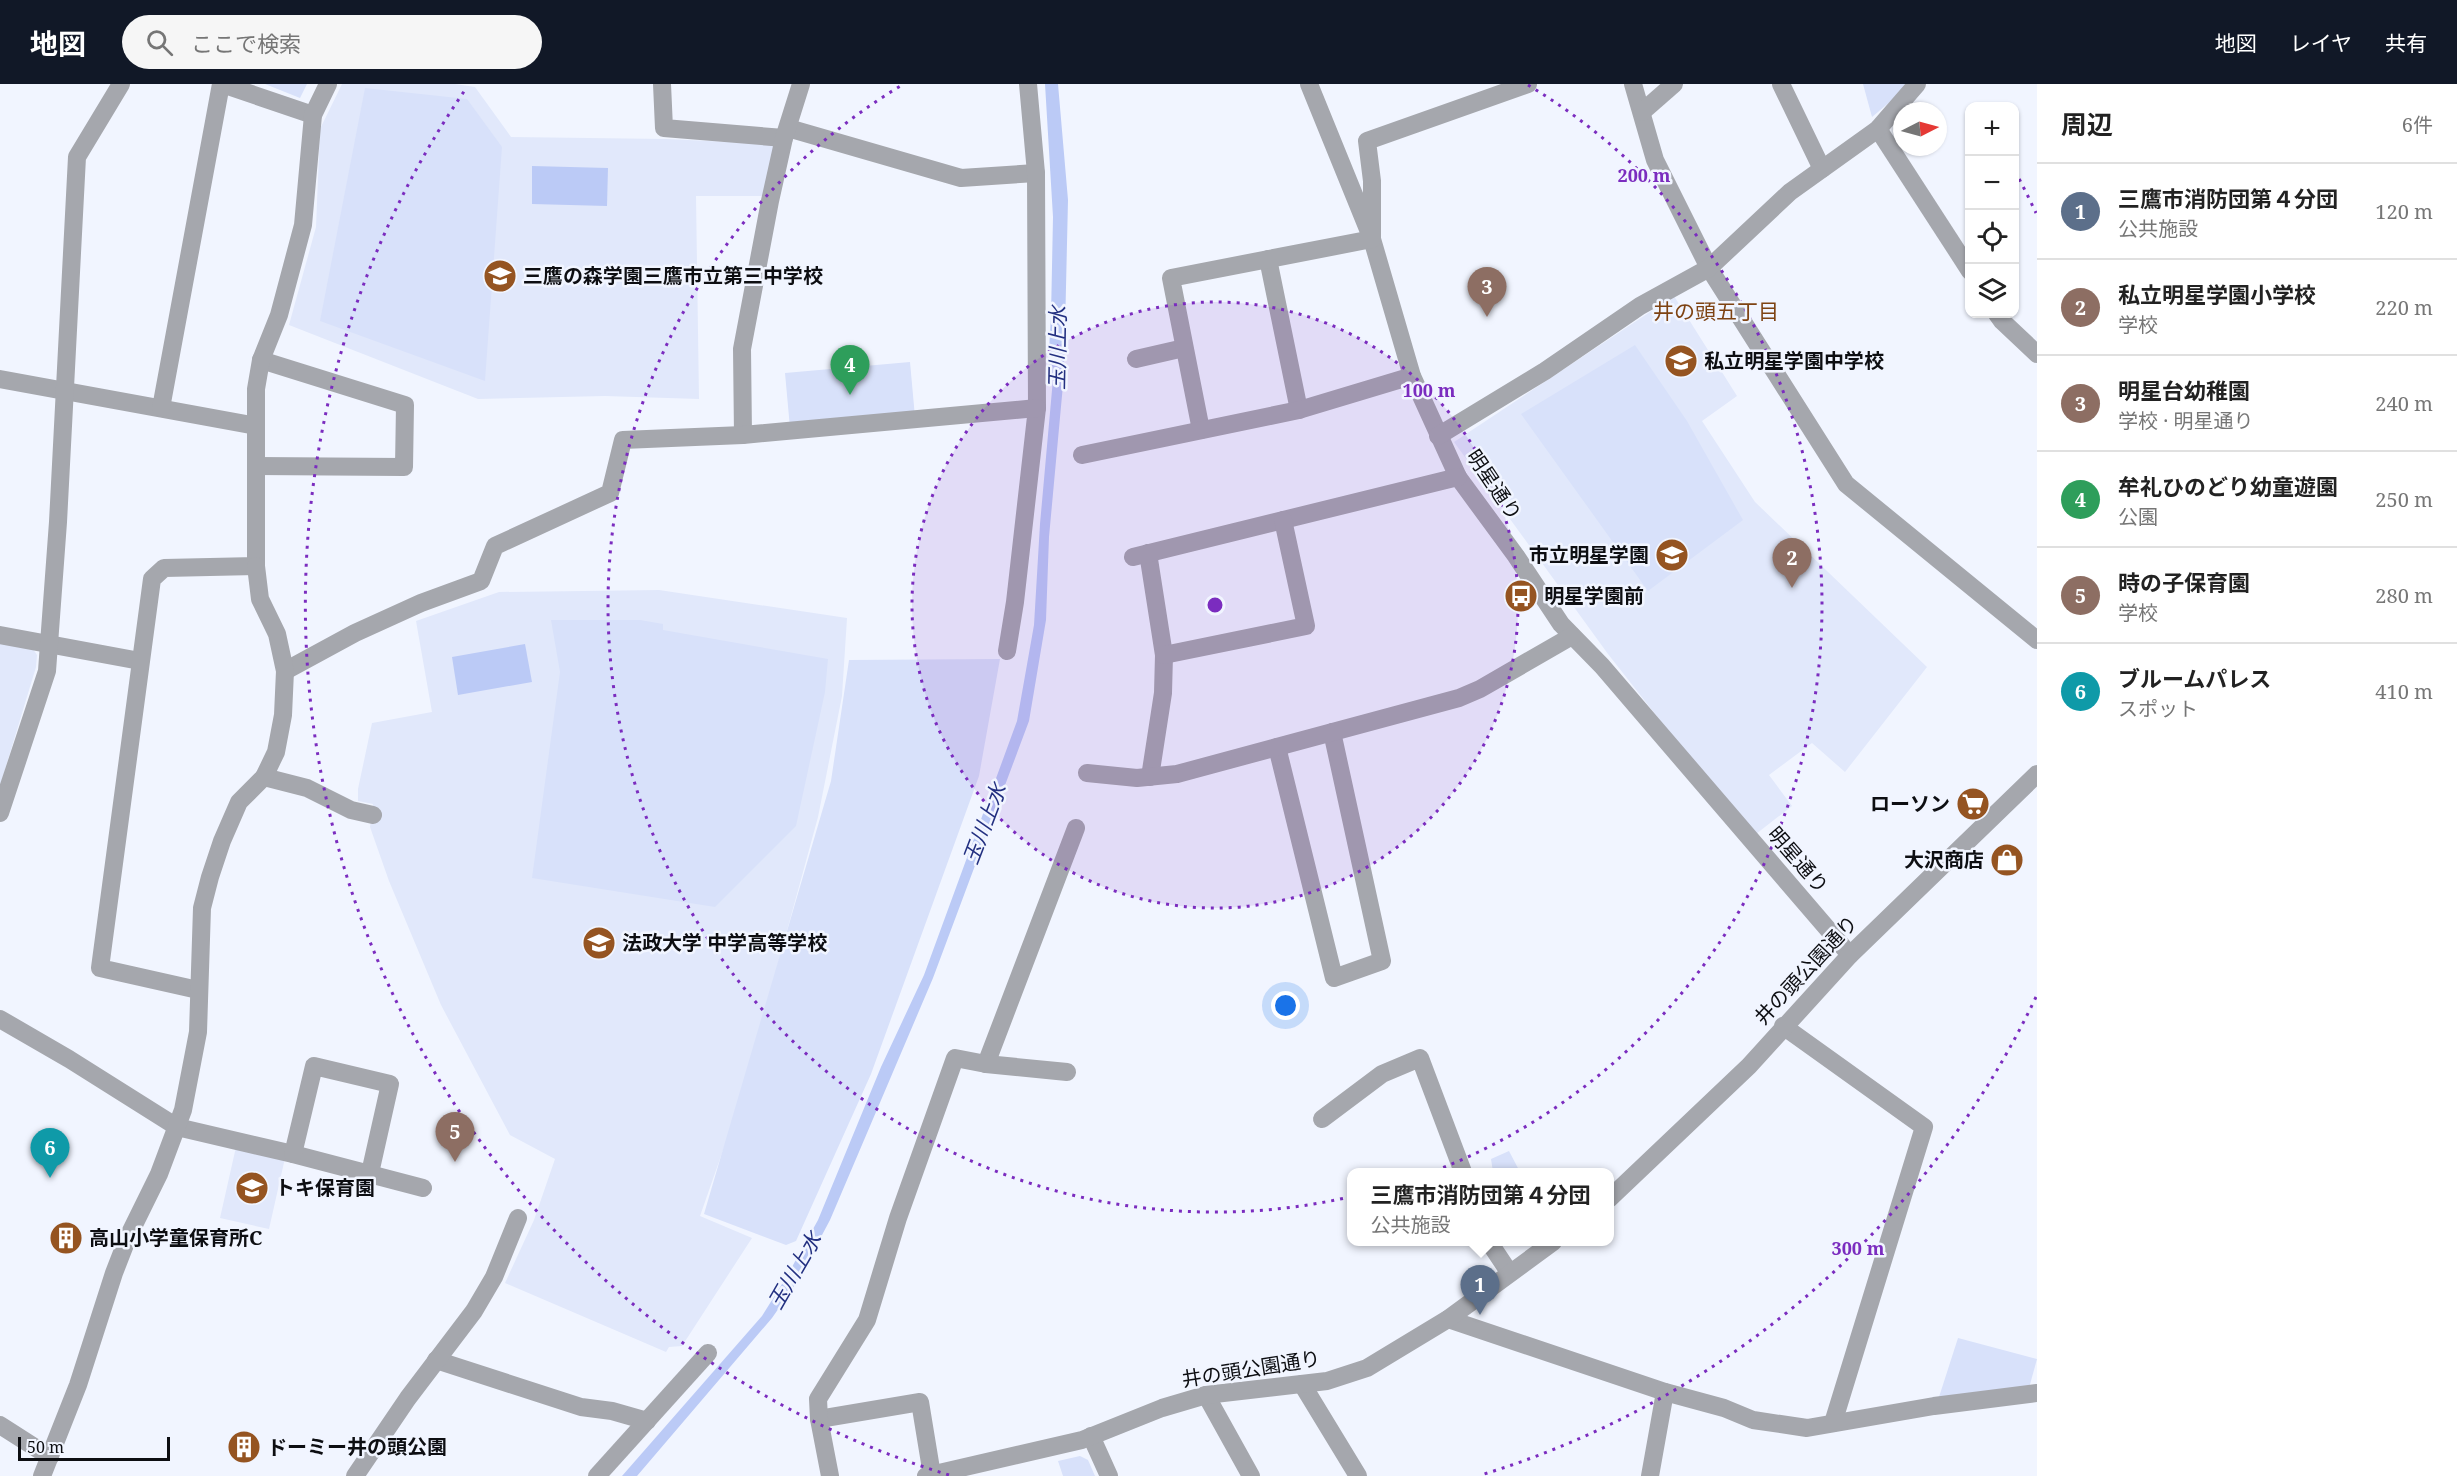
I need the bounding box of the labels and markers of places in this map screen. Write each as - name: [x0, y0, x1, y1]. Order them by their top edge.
- school or university icon: 三鷹の森学園三鷹市立第三中学校: [482, 258, 518, 294]
- place label: 三鷹の森学園三鷹市立第三中学校: [523, 262, 823, 289]
- pin: 3: [1468, 268, 1506, 317]
- school or university icon: 私立明星学園中学校: [1663, 343, 1699, 379]
- pin: 4: [830, 346, 870, 395]
- place label: 私立明星学園中学校: [1704, 347, 1884, 374]
- school or university icon: 市立明星学園: [1654, 537, 1690, 573]
- pin: 2: [1772, 538, 1812, 588]
- place label: 市立明星学園: [1529, 541, 1649, 568]
- bus stop icon: 明星学園前: [1503, 578, 1539, 614]
- place label: 明星学園前: [1544, 582, 1644, 609]
- centre of rings: [1205, 595, 1225, 615]
- supermarket icon: ローソン: [1955, 786, 1991, 822]
- place label: ローソン: [1870, 790, 1950, 817]
- shop icon: 大沢商店: [1989, 842, 2025, 878]
- place label: 大沢商店: [1904, 846, 1984, 873]
- school or university icon: 法政大学 中学高等学校: [581, 925, 617, 961]
- place label: 法政大学 中学高等学校: [622, 929, 827, 956]
- pin: 5: [436, 1112, 474, 1162]
- pin: 6: [31, 1128, 70, 1178]
- school or university icon: トキ保育園: [234, 1170, 270, 1206]
- place label: トキ保育園: [275, 1174, 375, 1201]
- building icon: 高山小学童保育所C: [48, 1220, 84, 1256]
- place label: 高山小学童保育所C: [89, 1224, 262, 1251]
- pin: 1: [1460, 1266, 1500, 1315]
- building icon: ドーミー井の頭公園: [226, 1429, 262, 1465]
- place label: ドーミー井の頭公園: [267, 1433, 447, 1460]

